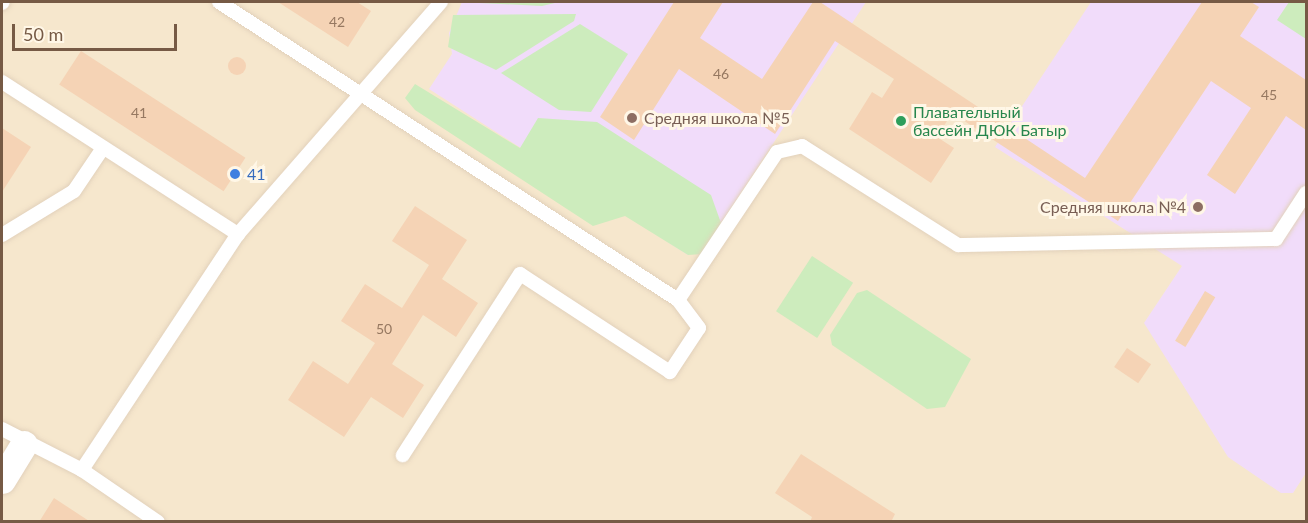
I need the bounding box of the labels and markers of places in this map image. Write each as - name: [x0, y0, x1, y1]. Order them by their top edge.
- place label: Плавательный бассейн ДЮК Батыр: [913, 102, 1066, 140]
- place label: Средняя школа №5: [644, 108, 790, 128]
- marker: Средняя школа №5: [625, 111, 639, 125]
- marker: Плавательный бассейн ДЮК Батыр: [894, 114, 908, 128]
- place label: 41: [247, 164, 266, 184]
- marker: 41: [228, 167, 242, 181]
- place label: Средняя школа №4: [1040, 197, 1186, 217]
- marker: Средняя школа №4: [1191, 200, 1205, 214]

